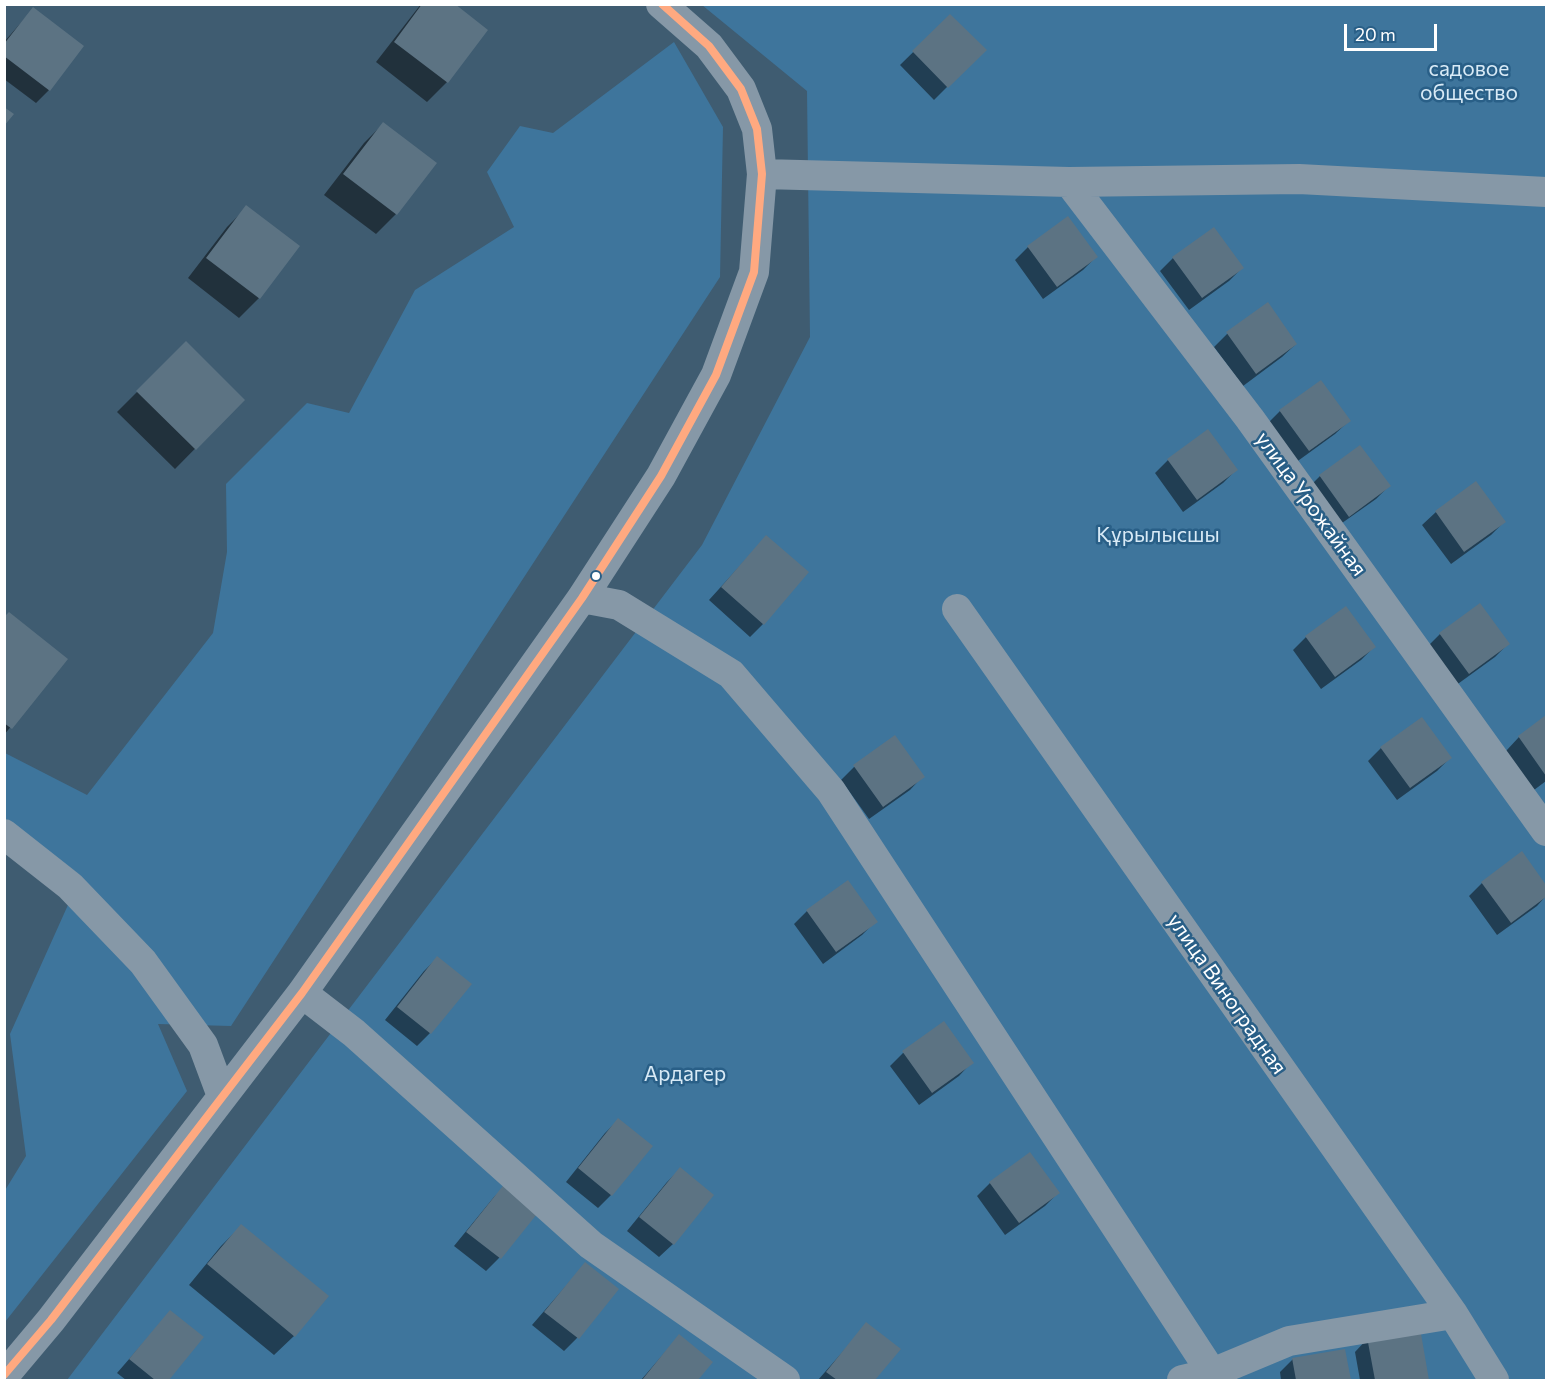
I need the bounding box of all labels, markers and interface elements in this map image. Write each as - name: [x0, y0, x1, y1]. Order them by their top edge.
- scale bar: [1347, 12, 1440, 50]
- text: 20 m: [1355, 23, 1396, 45]
- park label: садовое общество: [1420, 56, 1518, 106]
- street label: улица Урожайная: [1250, 427, 1372, 581]
- park label: Құрылысшы: [1096, 522, 1220, 548]
- unlabelled marker: [590, 570, 602, 582]
- street label: улица Виноградная: [1162, 909, 1292, 1079]
- park label: Ардагер: [644, 1061, 726, 1087]

